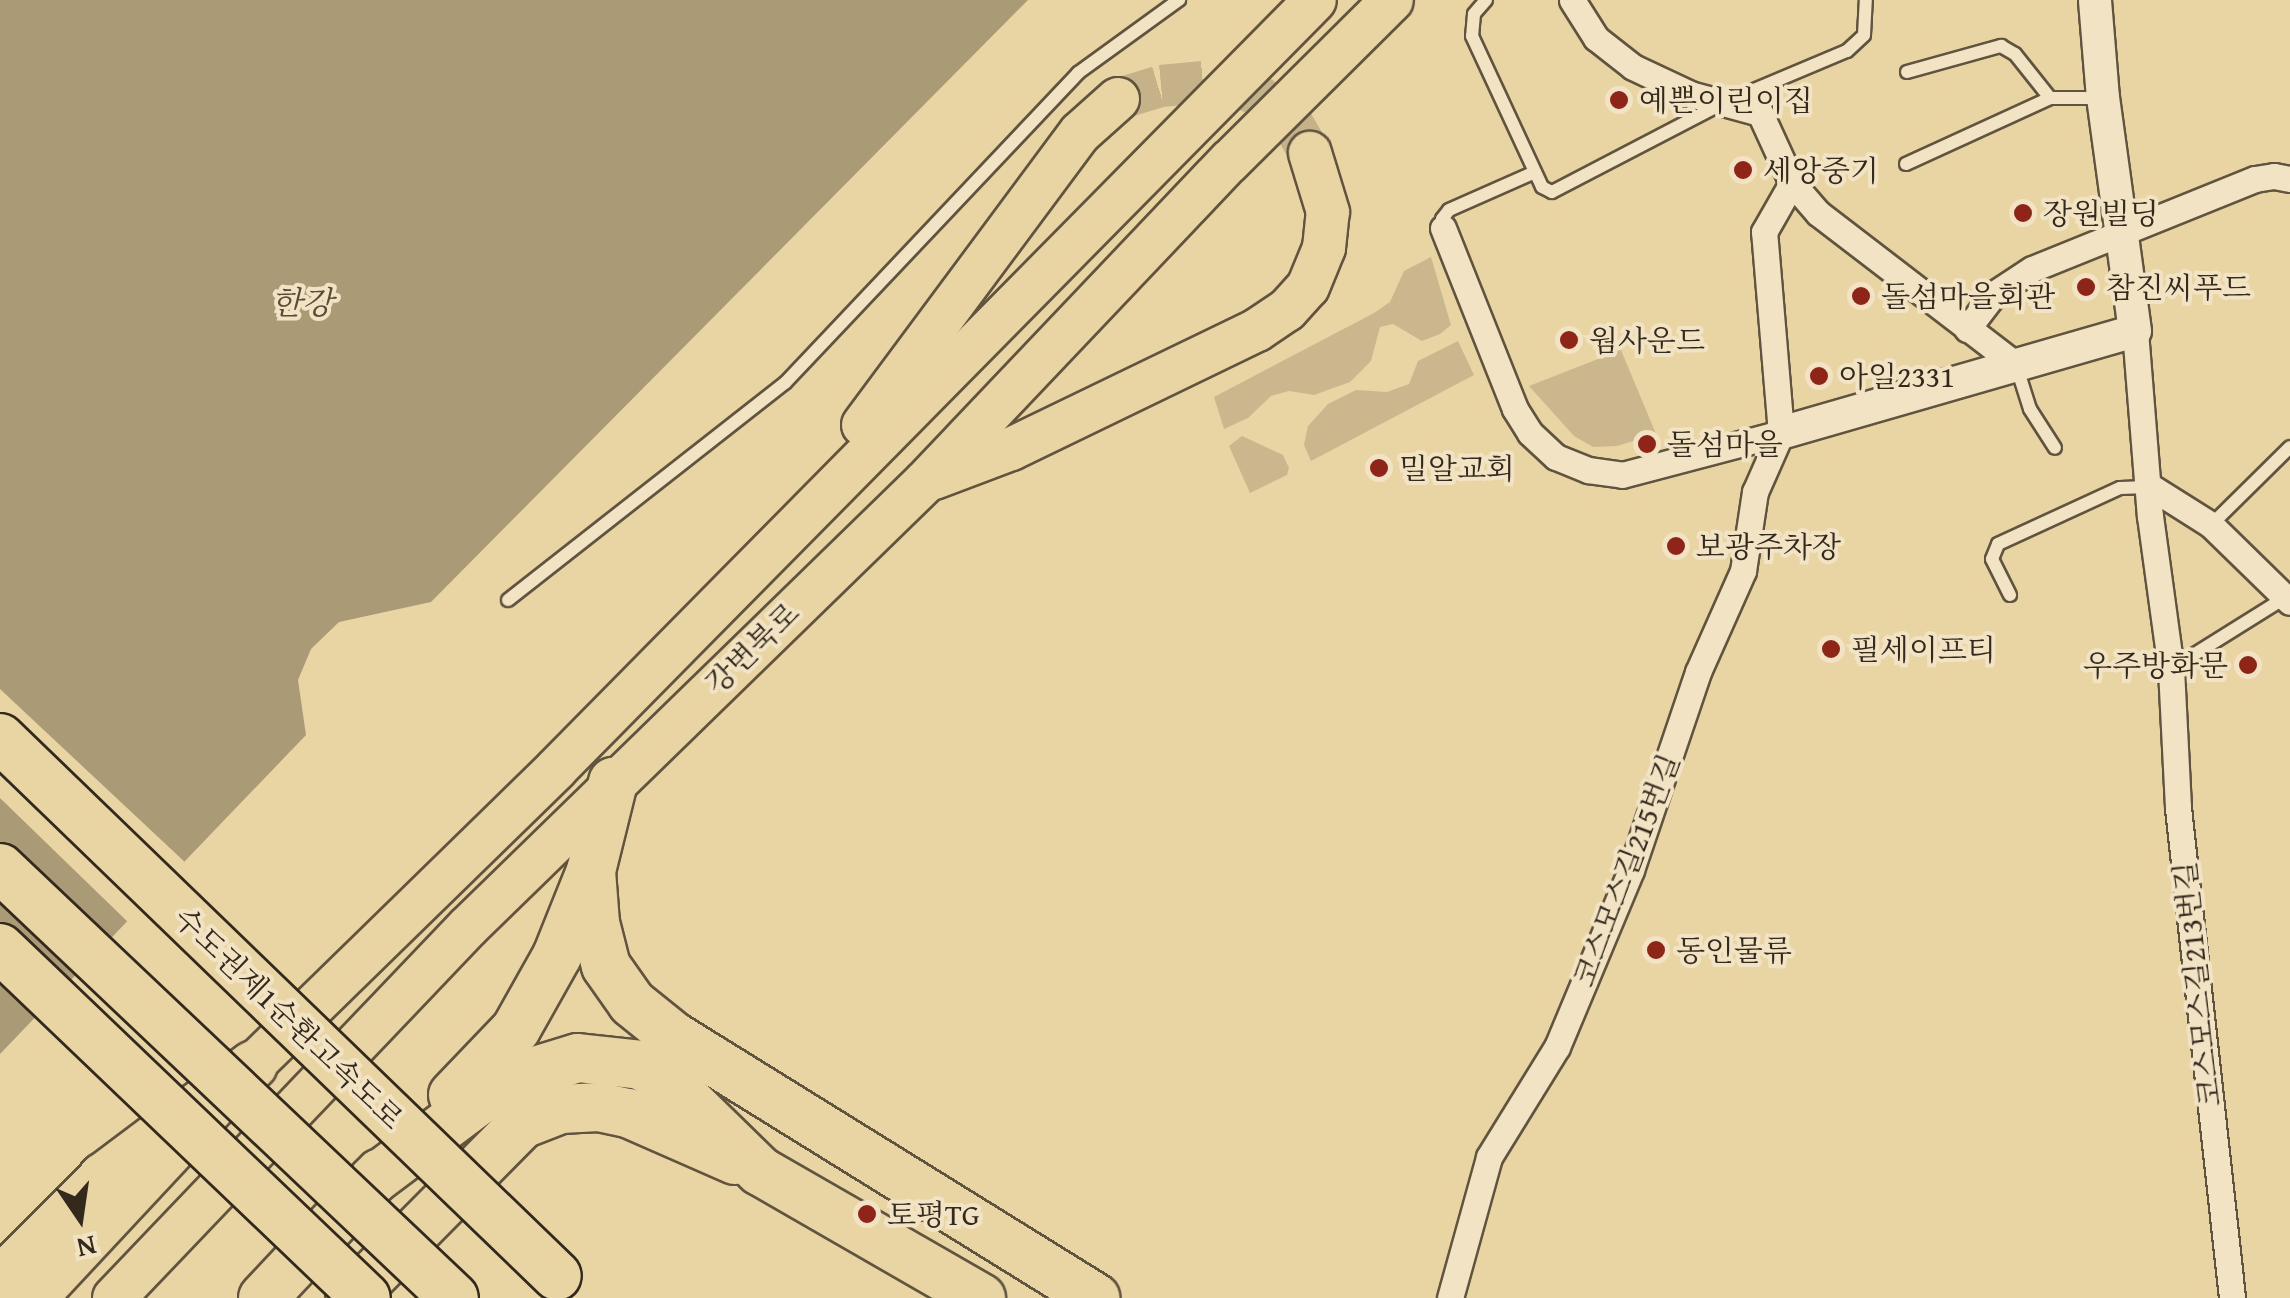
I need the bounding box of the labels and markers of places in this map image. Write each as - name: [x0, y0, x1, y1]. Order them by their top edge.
- place label: 예쁜이린이집: [1639, 82, 1813, 118]
- marker: 예쁜이린이집: [1608, 89, 1630, 111]
- place label: 세앙중기: [1763, 152, 1879, 188]
- marker: 세앙중기: [1732, 159, 1754, 181]
- place label: 장원빌딩: [2043, 195, 2159, 231]
- marker: 장원빌딩: [2012, 202, 2034, 224]
- place label: 참진씨푸드: [2106, 269, 2251, 305]
- marker: 참진씨푸드: [2075, 276, 2097, 298]
- place label: 돌섬마을회관: [1881, 278, 2055, 314]
- marker: 돌섬마을회관: [1850, 285, 1872, 307]
- place label: 웜사운드: [1589, 322, 1705, 358]
- marker: 웜사운드: [1558, 329, 1580, 351]
- place label: 아일2331: [1839, 358, 1955, 394]
- marker: 아일2331: [1808, 365, 1830, 387]
- place label: 돌섬마을: [1667, 426, 1783, 462]
- marker: 돌섬마을: [1636, 433, 1658, 455]
- place label: 밀알교회: [1399, 450, 1515, 486]
- marker: 밀알교회: [1368, 457, 1390, 479]
- place label: 보광주차장: [1696, 528, 1841, 564]
- marker: 보광주차장: [1665, 535, 1687, 557]
- place label: 필세이프티: [1851, 631, 1996, 667]
- marker: 필세이프티: [1820, 638, 1842, 660]
- place label: 우주방화문: [2083, 647, 2228, 683]
- marker: 우주방화문: [2237, 654, 2259, 676]
- place label: 동인물류: [1676, 932, 1792, 968]
- marker: 동인물류: [1645, 939, 1667, 961]
- place label: 토평TG: [887, 1196, 979, 1232]
- marker: 토평TG: [856, 1203, 878, 1225]

